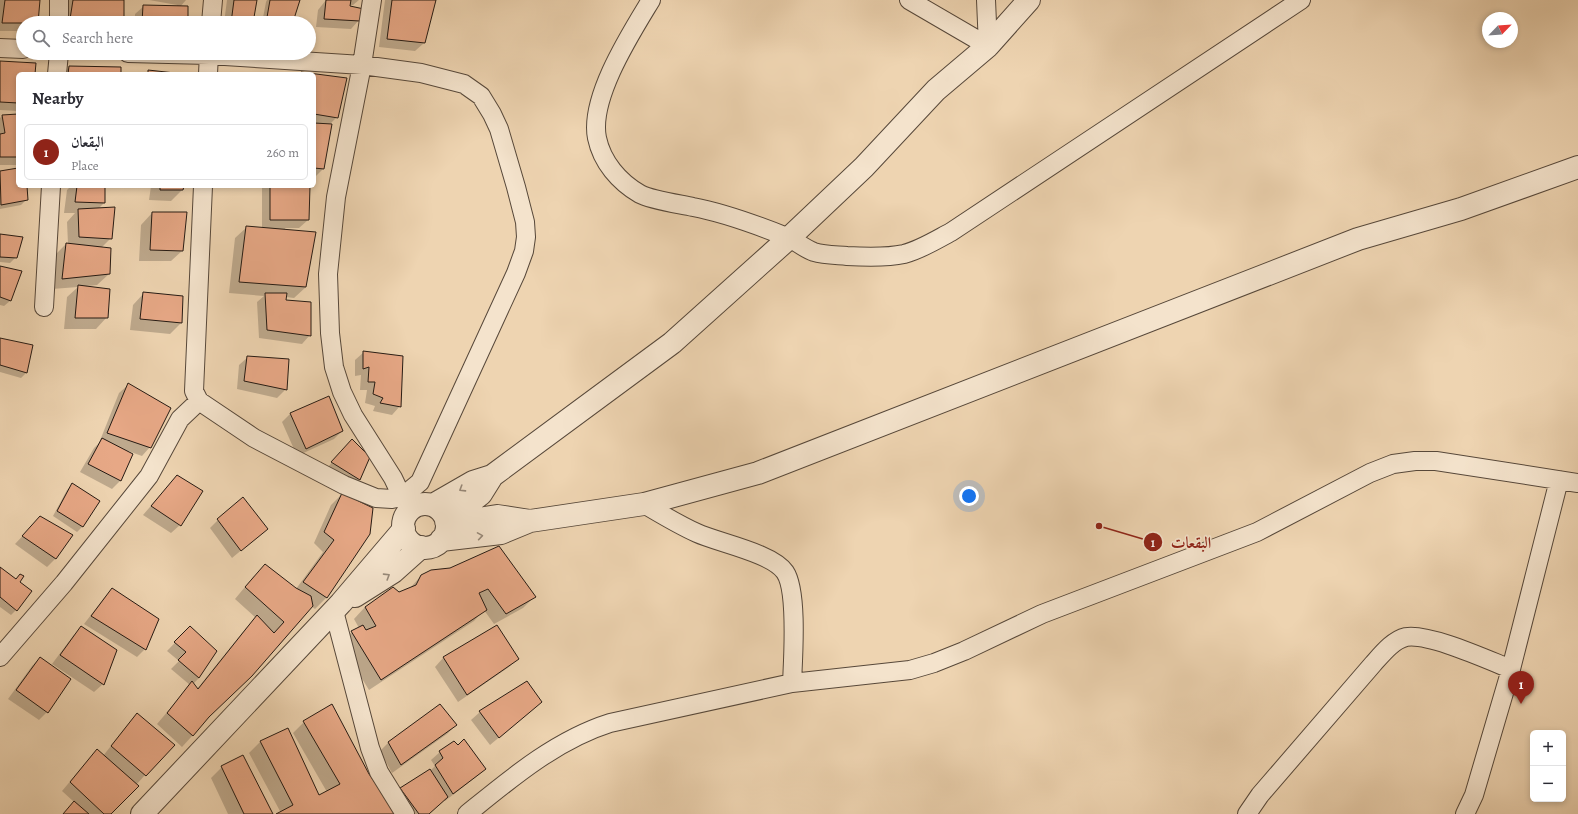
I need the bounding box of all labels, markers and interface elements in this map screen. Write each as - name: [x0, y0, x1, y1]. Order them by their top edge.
- north arrow: [1482, 12, 1518, 48]
- search box: [16, 16, 316, 60]
- icon: search: [30, 27, 52, 49]
- text: Search here: [62, 28, 133, 48]
- text: Nearby: [32, 87, 83, 110]
- text: البقعان: [71, 132, 104, 152]
- text: 1: [44, 144, 48, 161]
- text: 260 m: [266, 144, 299, 161]
- text: Place: [71, 157, 99, 174]
- one-way arrow: [459, 485, 466, 492]
- your location: [959, 486, 979, 506]
- callout: البقعات: [1143, 528, 1219, 556]
- one-way arrow: [477, 532, 483, 541]
- text: البقعات: [1171, 532, 1211, 554]
- text: 1: [1151, 535, 1156, 551]
- one-way arrow: [383, 574, 390, 581]
- pin: 1: [1508, 671, 1534, 704]
- map controls: [1530, 730, 1566, 802]
- button: +: [1530, 730, 1566, 766]
- button: −: [1530, 766, 1566, 802]

